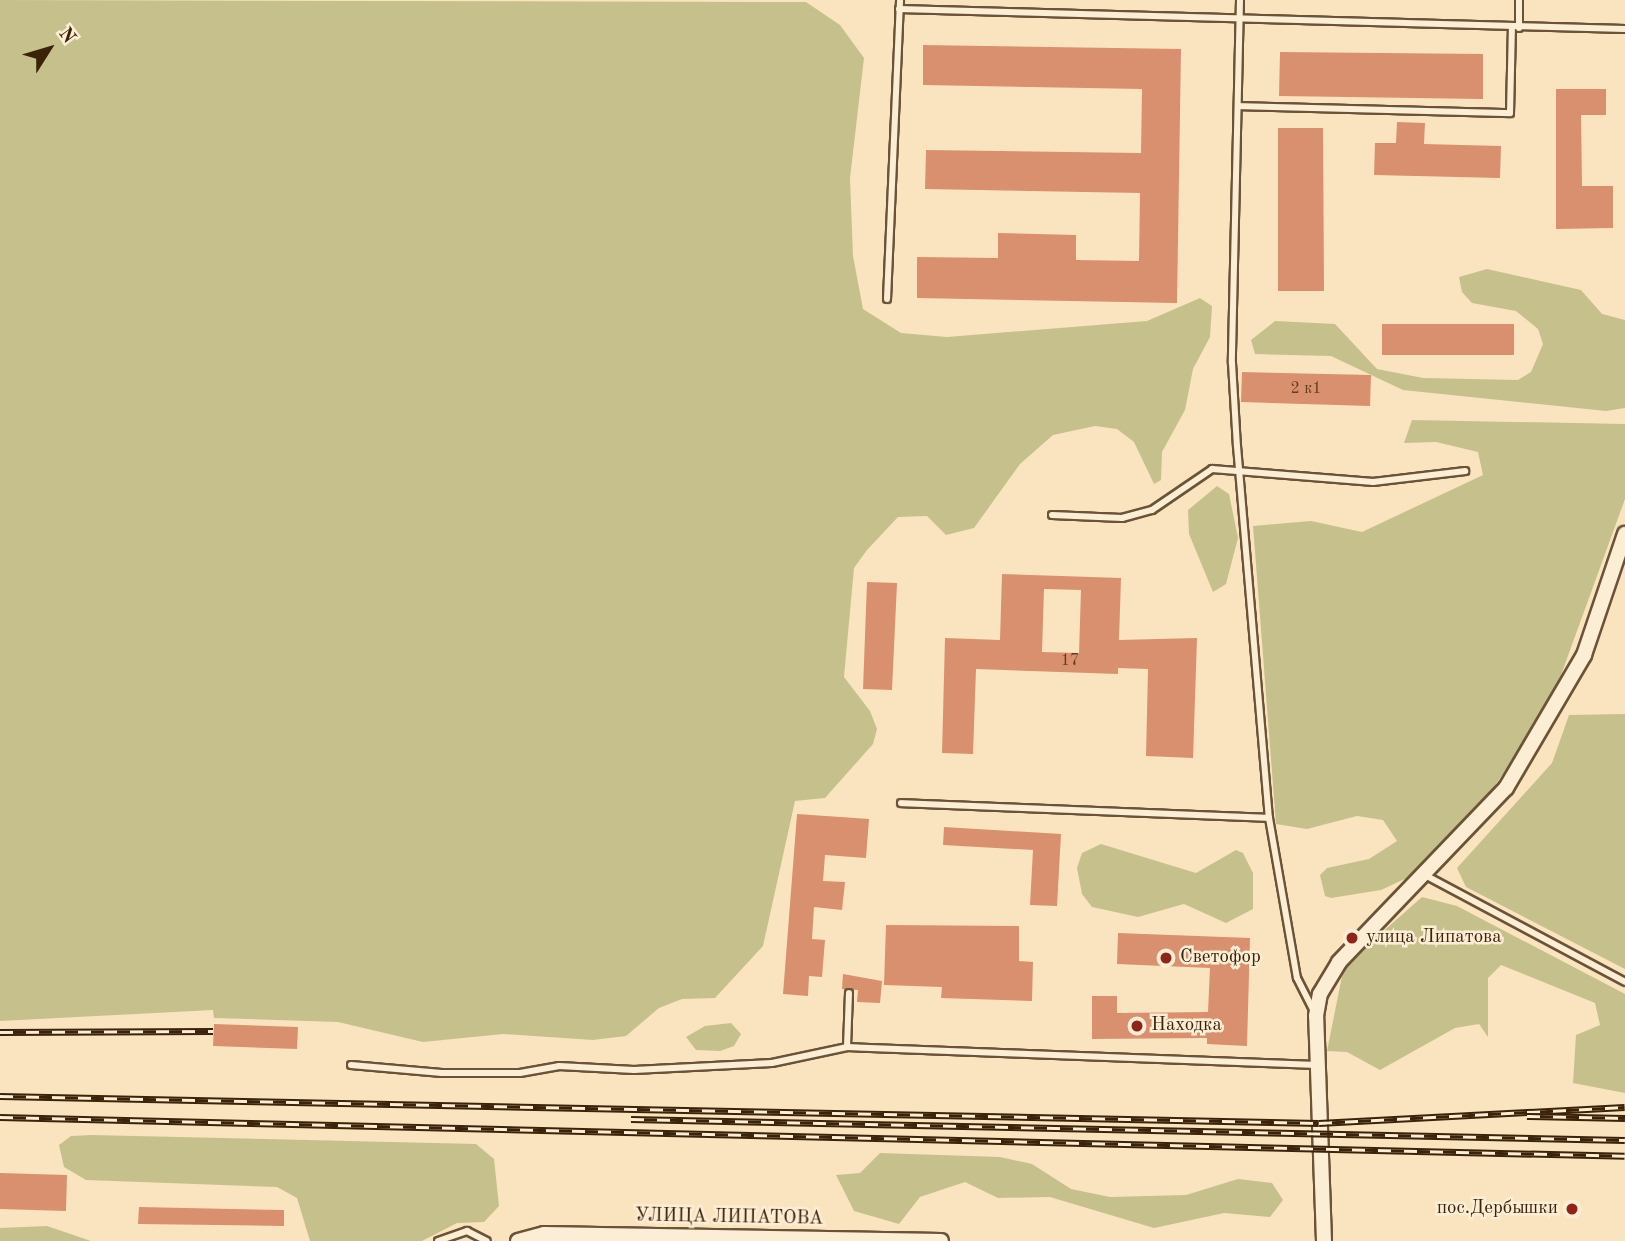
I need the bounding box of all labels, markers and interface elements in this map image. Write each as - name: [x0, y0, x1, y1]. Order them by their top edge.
- north arrow: [14, 14, 84, 84]
- text: N: [54, 25, 78, 48]
- house number: 2 к1: [1290, 379, 1322, 399]
- house number: 17: [1061, 651, 1079, 671]
- place label: улица Липатова: [1366, 927, 1502, 949]
- marker: улица Липатова: [1344, 930, 1360, 946]
- place label: Светофор: [1180, 947, 1261, 969]
- marker: Светофор: [1158, 950, 1174, 966]
- place label: Находка: [1151, 1015, 1222, 1037]
- marker: Находка: [1129, 1018, 1145, 1034]
- place label: пос.Дербышки: [1437, 1198, 1558, 1220]
- marker: пос.Дербышки: [1564, 1201, 1580, 1217]
- street label: УЛИЦА ЛИПАТОВА: [635, 1205, 823, 1231]

